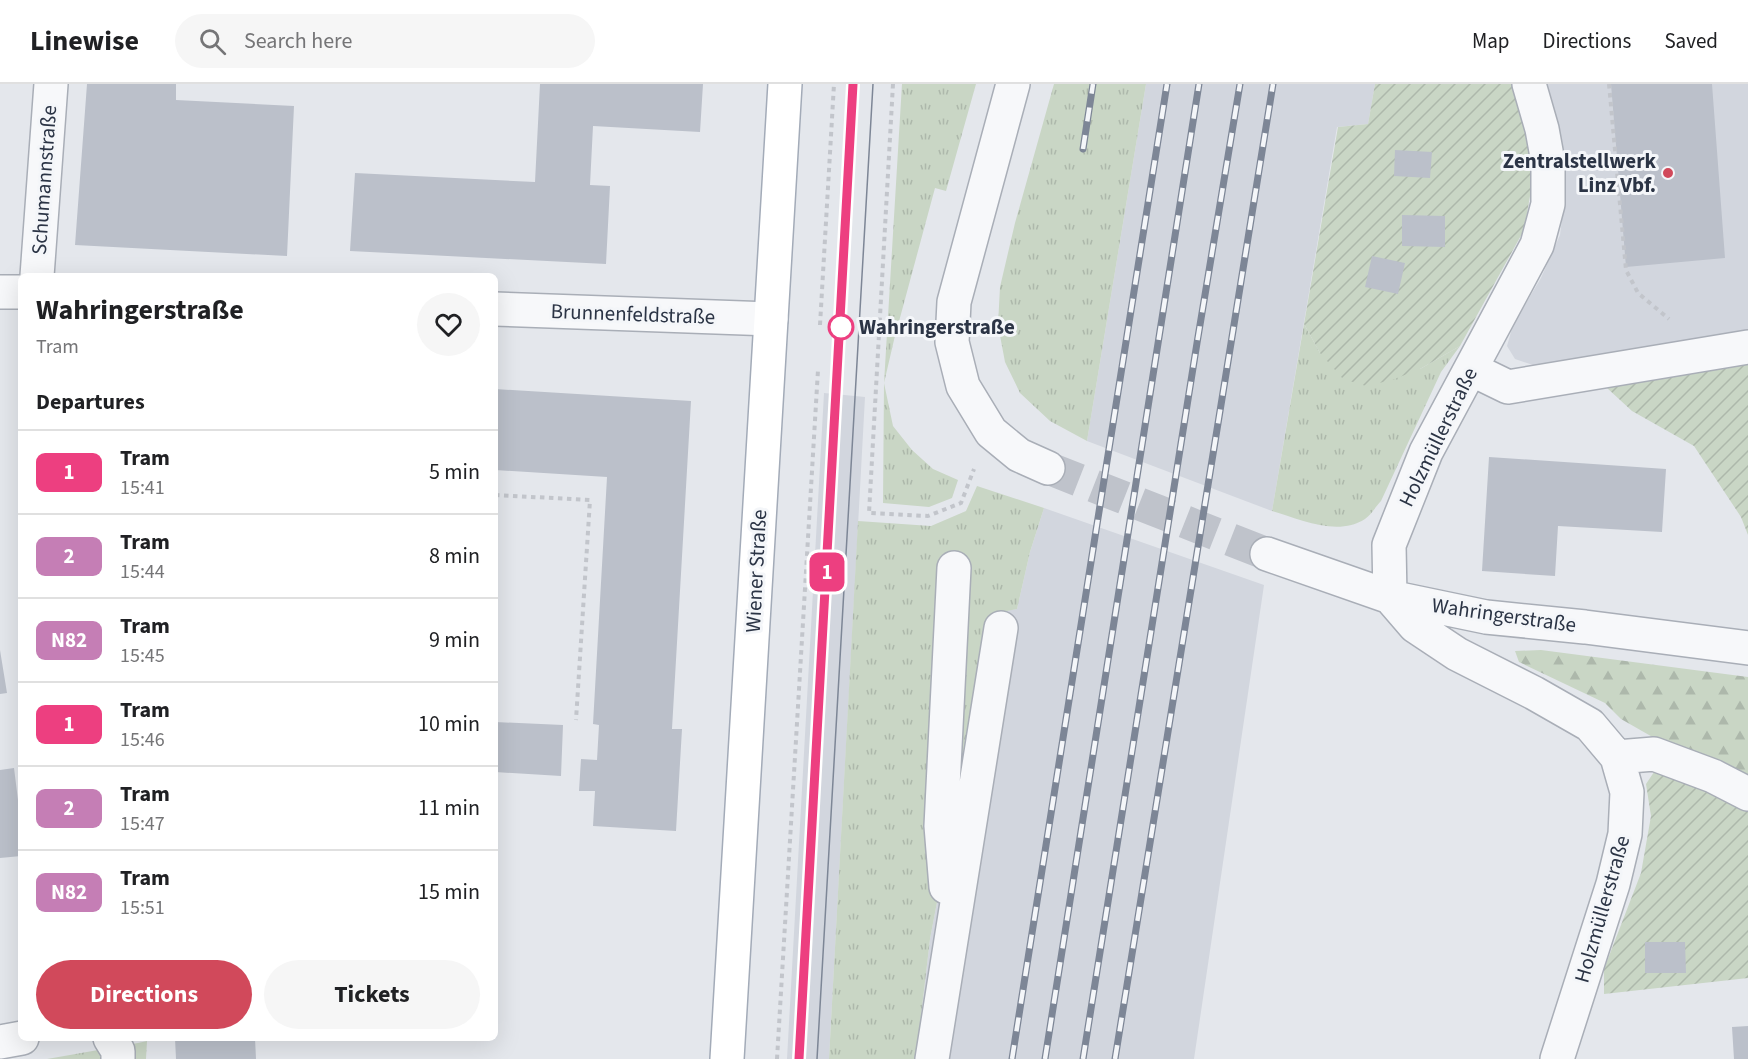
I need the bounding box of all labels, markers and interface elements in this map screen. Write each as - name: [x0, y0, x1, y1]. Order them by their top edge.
- search box: [175, 14, 595, 68]
- text: Linewise: [30, 21, 139, 61]
- icon: search: [196, 25, 229, 58]
- text: Search here: [244, 25, 352, 57]
- text: Map: [1472, 26, 1510, 56]
- text: Directions: [1543, 26, 1631, 56]
- text: Saved: [1664, 26, 1718, 56]
- street label: Schumannstraße: [24, 104, 64, 256]
- place label: Zentralstellwerk Linz Vbf.: [1503, 146, 1656, 200]
- marker: Zentralstellwerk Linz Vbf.: [1661, 166, 1675, 180]
- text: Wahringerstraße: [36, 290, 244, 330]
- button: heart: [417, 293, 480, 356]
- street label: Brunnenfeldstraße: [550, 296, 716, 332]
- place label: Wahringerstraße: [859, 312, 1015, 342]
- marker: Wahringerstraße: [828, 314, 854, 340]
- text: Tram: [36, 333, 79, 361]
- street label: Holzmüllerstraße: [1391, 362, 1485, 512]
- text: Departures: [36, 386, 145, 418]
- text: Tram: [120, 442, 170, 474]
- text: 5 min: [429, 456, 480, 488]
- text: 1: [63, 457, 75, 487]
- text: 15:41: [120, 474, 165, 502]
- street label: Wiener Straße: [738, 509, 774, 633]
- text: Tram: [120, 526, 170, 558]
- text: 8 min: [429, 540, 480, 572]
- text: 2: [63, 541, 75, 571]
- line badge: 1: [808, 552, 846, 592]
- text: 1: [821, 557, 833, 587]
- text: 15:44: [120, 558, 165, 586]
- street label: Wahringerstraße: [1430, 590, 1578, 640]
- text: Tram: [120, 610, 170, 642]
- text: 9 min: [429, 624, 480, 656]
- text: N82: [51, 625, 87, 655]
- text: 15:45: [120, 642, 165, 670]
- text: Tram: [120, 694, 170, 726]
- text: 10 min: [418, 708, 480, 740]
- text: 1: [63, 709, 75, 739]
- text: 15:46: [120, 726, 165, 754]
- text: Tram: [120, 778, 170, 810]
- text: 11 min: [418, 792, 480, 824]
- text: 2: [63, 793, 75, 823]
- text: 15:47: [120, 810, 165, 838]
- street label: Holzmüllerstraße: [1567, 832, 1637, 986]
- text: Tram: [120, 862, 170, 894]
- text: 15 min: [418, 876, 480, 908]
- text: N82: [51, 877, 87, 907]
- text: 15:51: [120, 894, 165, 922]
- button: Directions: [36, 960, 252, 1029]
- button: Tickets: [264, 960, 480, 1029]

